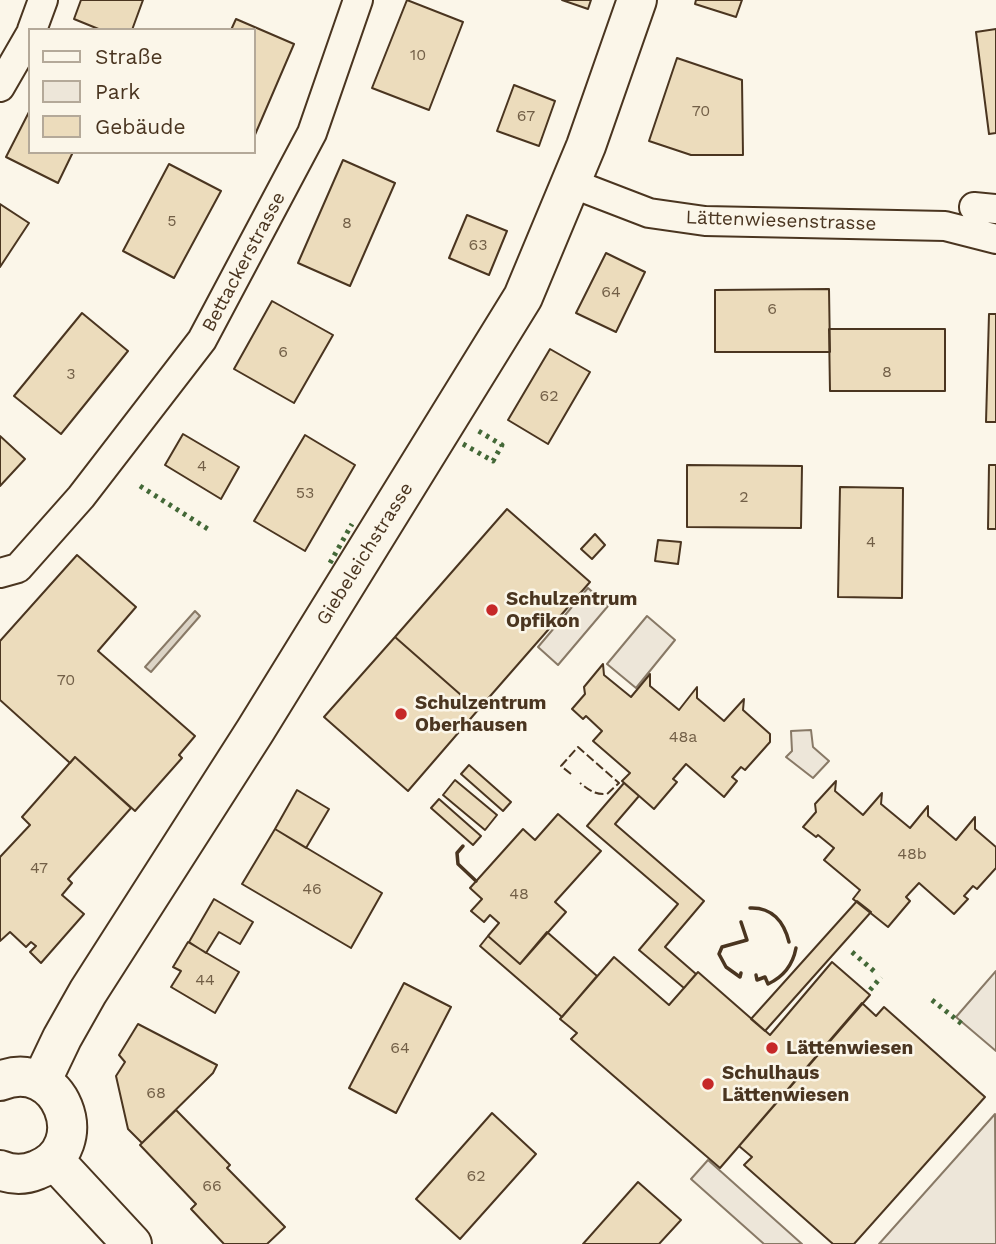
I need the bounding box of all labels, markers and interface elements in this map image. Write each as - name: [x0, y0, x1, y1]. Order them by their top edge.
- legend: [28, 28, 256, 154]
- text: Straße: [95, 44, 163, 69]
- house number: 10: [410, 45, 426, 65]
- text: Park: [95, 79, 140, 104]
- house number: 70: [692, 101, 710, 121]
- house number: 67: [517, 106, 535, 126]
- text: Gebäude: [95, 114, 186, 139]
- street label: Bettackerstrasse: [198, 188, 290, 336]
- street label: Lättenwiesenstrasse: [685, 206, 877, 236]
- house number: 5: [167, 211, 177, 231]
- house number: 8: [342, 213, 352, 233]
- house number: 63: [468, 235, 488, 255]
- house number: 64: [601, 282, 621, 302]
- house number: 6: [767, 299, 777, 319]
- house number: 6: [278, 342, 288, 362]
- house number: 8: [882, 362, 892, 382]
- house number: 3: [66, 364, 76, 384]
- house number: 62: [539, 386, 559, 406]
- house number: 4: [197, 456, 207, 476]
- street label: Giebeleichstrasse: [312, 478, 418, 630]
- house number: 53: [296, 483, 314, 503]
- house number: 2: [739, 487, 749, 507]
- house number: 4: [866, 532, 876, 552]
- place label: Schulzentrum Opfikon: [506, 588, 638, 632]
- marker: Schulzentrum Opfikon: [484, 602, 500, 618]
- house number: 70: [57, 670, 75, 690]
- place label: Schulzentrum Oberhausen: [415, 692, 547, 736]
- marker: Schulzentrum Oberhausen: [393, 706, 409, 722]
- house number: 48a: [669, 727, 697, 747]
- house number: 48b: [897, 844, 927, 864]
- house number: 47: [30, 858, 48, 878]
- house number: 46: [302, 879, 322, 899]
- house number: 48: [509, 884, 529, 904]
- house number: 44: [195, 970, 215, 990]
- place label: Lättenwiesen: [786, 1037, 913, 1059]
- house number: 64: [390, 1038, 410, 1058]
- marker: Lättenwiesen: [764, 1040, 780, 1056]
- place label: Schulhaus Lättenwiesen: [722, 1062, 849, 1106]
- marker: Schulhaus Lättenwiesen: [700, 1076, 716, 1092]
- house number: 68: [146, 1083, 166, 1103]
- house number: 62: [466, 1166, 486, 1186]
- house number: 66: [202, 1176, 222, 1196]

